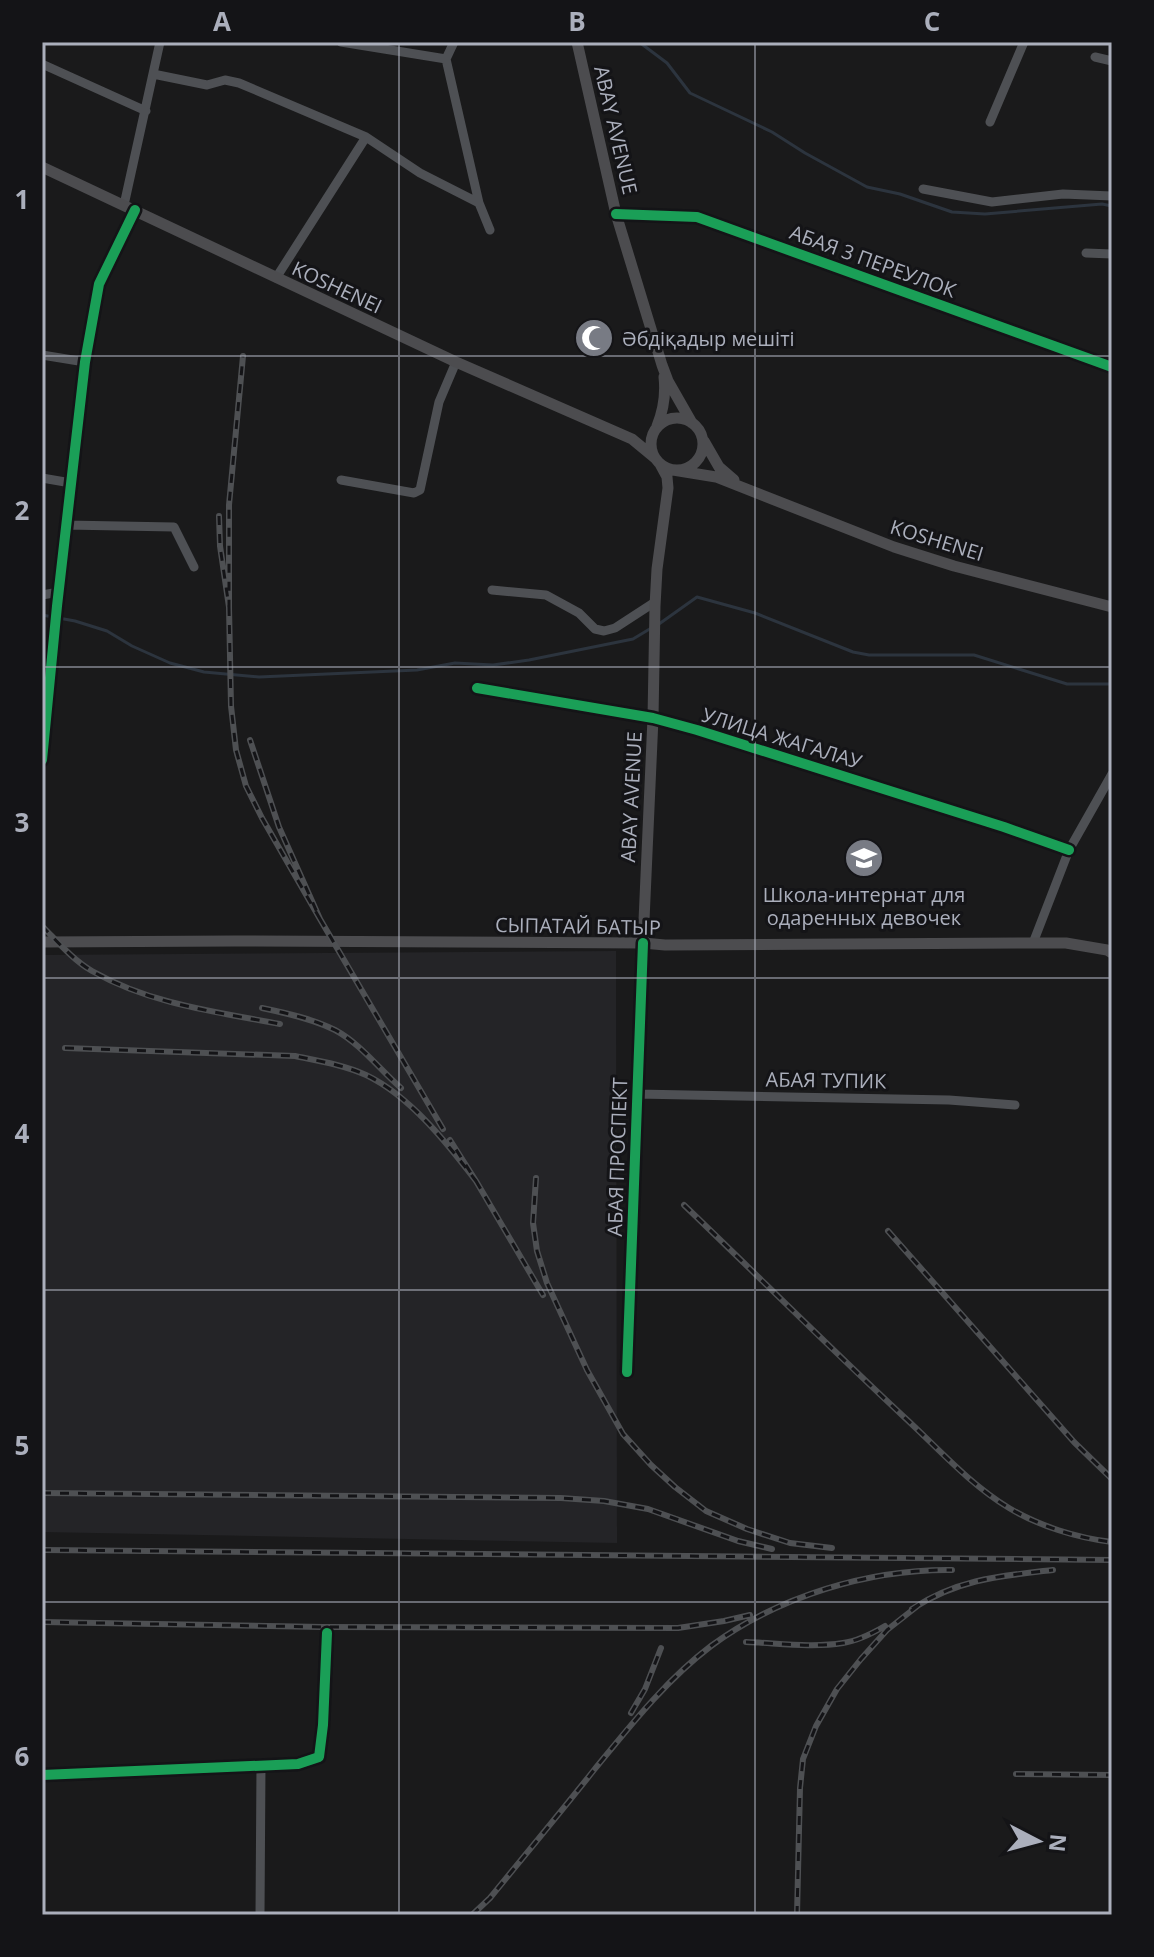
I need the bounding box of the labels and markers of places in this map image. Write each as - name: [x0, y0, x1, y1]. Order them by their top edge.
- mosque icon: Әбдіқадыр мешіті: [573, 317, 615, 359]
- place label: Әбдіқадыр мешіті: [622, 325, 795, 352]
- school or university icon: Школа-интернат для одаренных девочек: [843, 837, 885, 879]
- place label: Школа-интернат для одаренных девочек: [763, 881, 965, 931]

